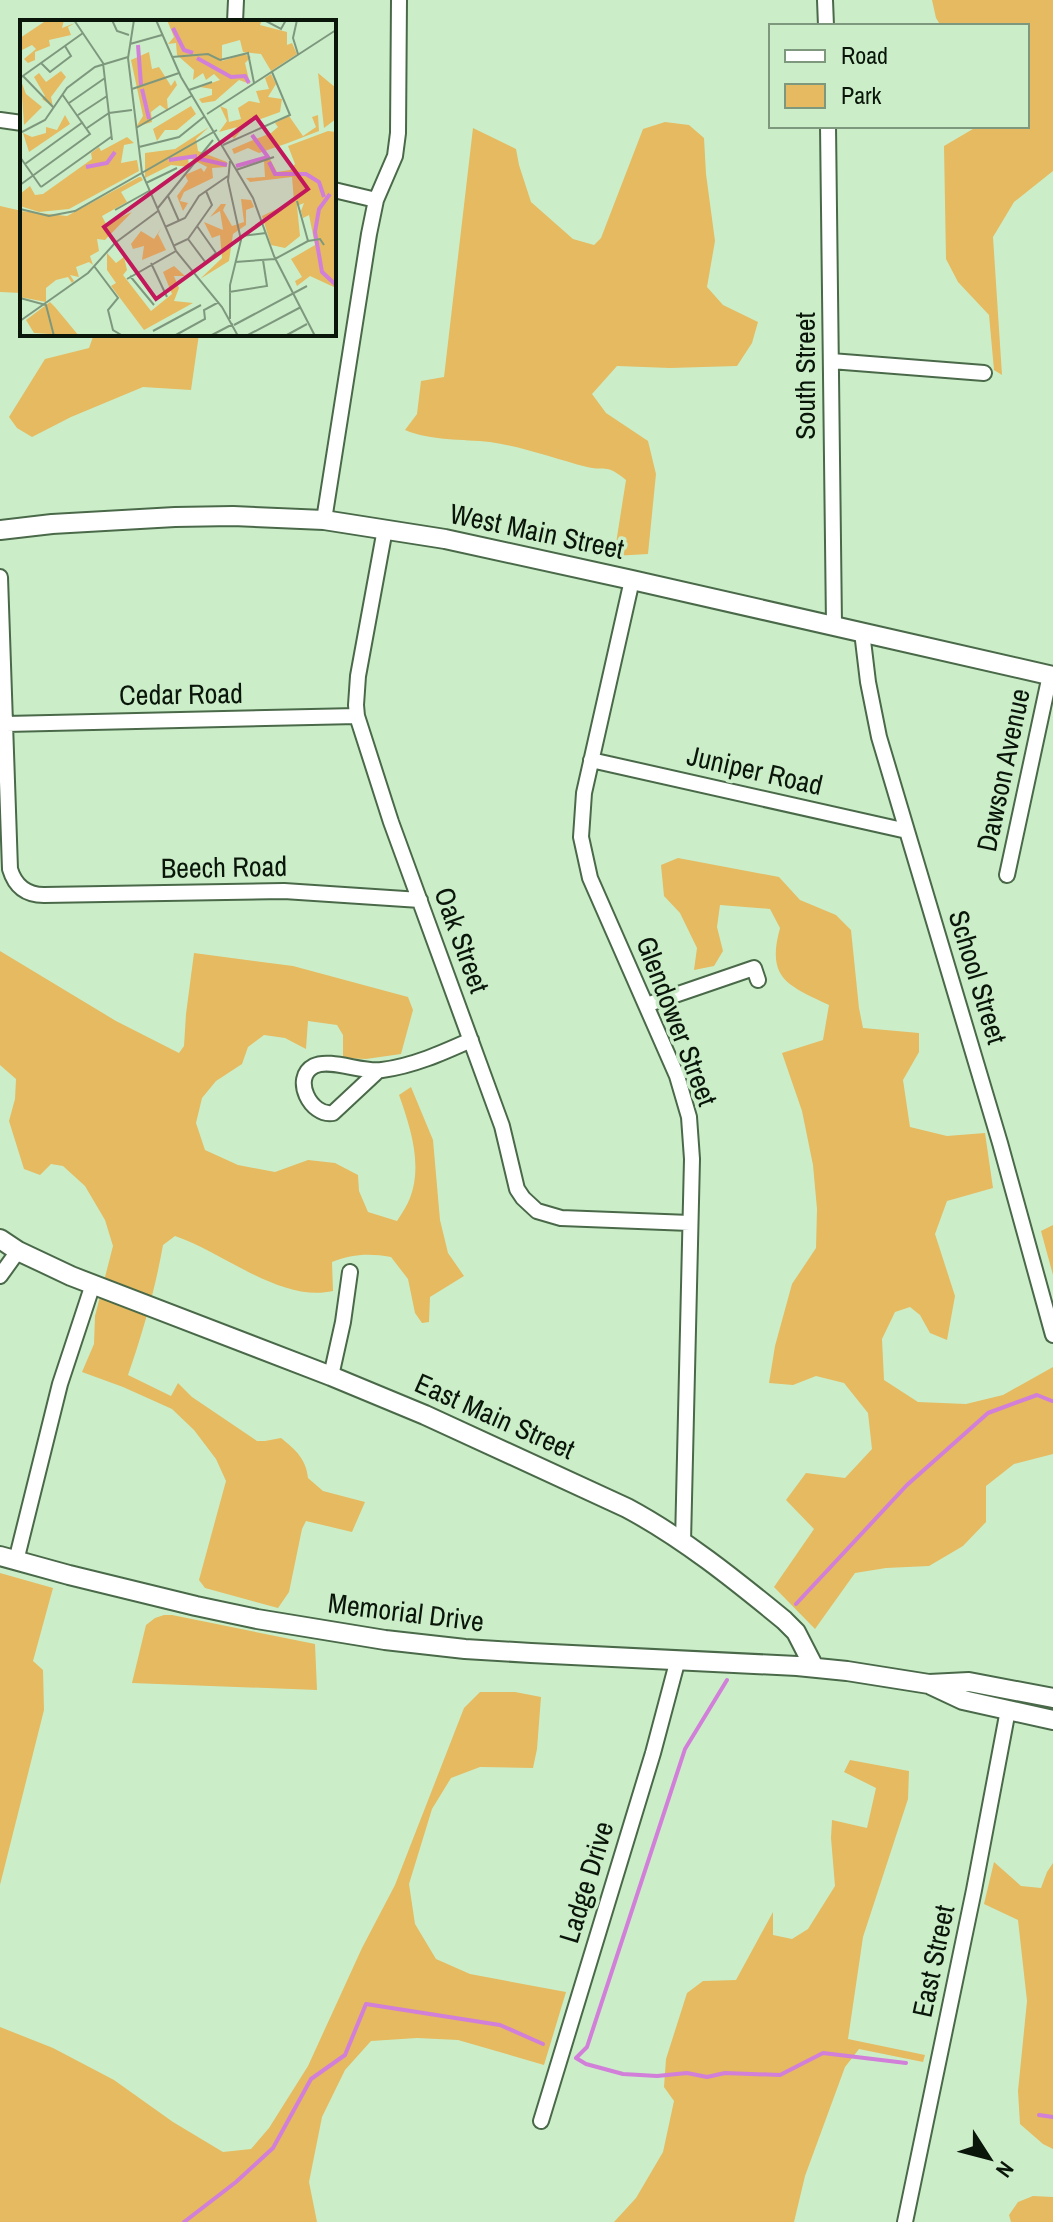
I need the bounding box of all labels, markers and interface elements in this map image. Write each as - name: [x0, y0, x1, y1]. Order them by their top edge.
- inset map: [20, 20, 336, 336]
- legend: [769, 24, 1029, 128]
- text: Road: [841, 39, 888, 71]
- text: Park: [841, 79, 882, 111]
- street label: South Street: [786, 312, 824, 440]
- street label: West Main Street: [446, 494, 628, 568]
- street label: Cedar Road: [119, 674, 243, 714]
- street label: Dawson Avenue: [967, 685, 1039, 855]
- street label: Juniper Road: [684, 736, 826, 804]
- street label: Beech Road: [160, 847, 288, 887]
- street label: Oak Street: [425, 882, 499, 998]
- street label: School Street: [940, 906, 1016, 1048]
- street label: Glendower Street: [627, 931, 727, 1111]
- street label: East Main Street: [409, 1364, 581, 1468]
- street label: Memorial Drive: [326, 1584, 486, 1640]
- street label: Ladge Drive: [550, 1817, 622, 1947]
- street label: East Street: [903, 1901, 963, 2021]
- north arrow: [949, 2118, 1029, 2198]
- text: N: [989, 2156, 1021, 2184]

